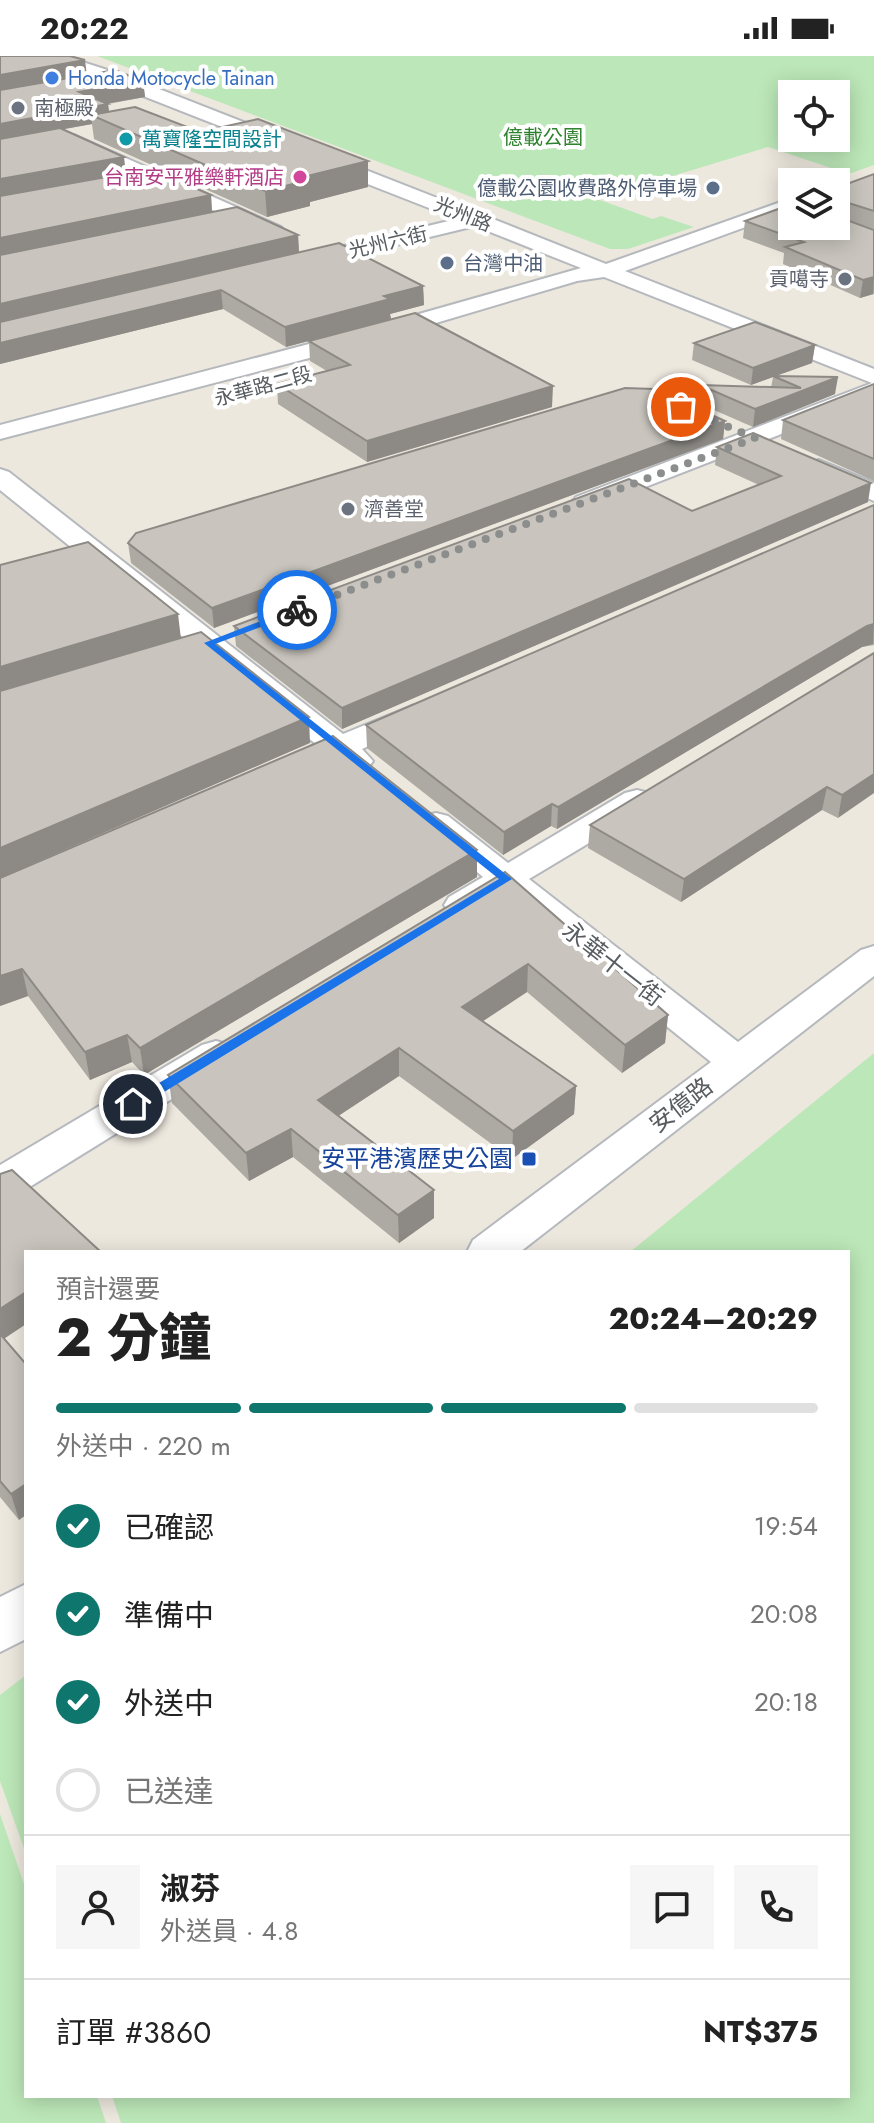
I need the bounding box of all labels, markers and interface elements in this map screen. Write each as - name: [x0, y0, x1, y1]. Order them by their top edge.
- text: 20:22: [40, 7, 129, 50]
- place label: Honda Motocycle Tainan: [68, 64, 275, 93]
- marker: Honda Motocycle Tainan: [43, 69, 61, 87]
- map controls: [778, 80, 850, 240]
- button: locate: [778, 80, 850, 152]
- place label: 南極殿: [34, 94, 94, 123]
- marker: 南極殿: [9, 99, 27, 117]
- park label: 億載公園: [503, 123, 583, 152]
- place label: 萬寶隆空間設計: [142, 125, 282, 154]
- marker: 萬寶隆空間設計: [117, 130, 135, 148]
- place label: 台南安平雅樂軒酒店: [104, 163, 284, 192]
- marker: 台南安平雅樂軒酒店: [291, 168, 309, 186]
- button: layers: [778, 168, 850, 240]
- place label: 億載公園收費路外停車場: [477, 174, 697, 203]
- marker: 億載公園收費路外停車場: [704, 179, 722, 197]
- street label: 光州路: [430, 190, 496, 239]
- street label: 光州六街: [346, 219, 430, 266]
- place label: 台灣中油: [463, 249, 543, 278]
- marker: 台灣中油: [438, 254, 456, 272]
- place label: 貢噶寺: [769, 265, 829, 294]
- marker: 貢噶寺: [836, 270, 854, 288]
- street label: 永華路二段: [211, 360, 315, 413]
- pin: [647, 373, 715, 441]
- icon: bag: [659, 385, 703, 429]
- place label: 濟善堂: [364, 495, 424, 524]
- marker: 濟善堂: [339, 500, 357, 518]
- courier: [257, 570, 337, 650]
- icon: bike: [275, 588, 319, 632]
- street label: 永華十一街: [555, 913, 671, 1014]
- street label: 安億路: [642, 1069, 720, 1141]
- pin: [99, 1070, 167, 1138]
- icon: home: [111, 1082, 155, 1126]
- place label: 安平港濱歷史公園: [321, 1141, 513, 1176]
- marker: 安平港濱歷史公園: [520, 1150, 538, 1168]
- text: 預計還要: [56, 1270, 160, 1308]
- text: 20:24–20:29: [609, 1297, 818, 1340]
- text: 2 分鐘: [56, 1300, 211, 1376]
- text: 外送中 · 220 m: [56, 1427, 231, 1465]
- icon: check: [56, 1504, 100, 1548]
- text: 已確認: [124, 1506, 214, 1549]
- text: 19:54: [754, 1507, 818, 1545]
- icon: check: [56, 1592, 100, 1636]
- text: 準備中: [124, 1594, 214, 1637]
- text: 20:08: [750, 1595, 818, 1633]
- icon: check: [56, 1680, 100, 1724]
- text: 外送中: [124, 1682, 214, 1725]
- text: 20:18: [754, 1683, 818, 1721]
- text: 已送達: [124, 1770, 214, 1813]
- button: person: [56, 1865, 140, 1949]
- button: chat: [630, 1865, 714, 1949]
- button: phone: [734, 1865, 818, 1949]
- text: 淑芬: [160, 1867, 220, 1910]
- text: 外送員 · 4.8: [160, 1912, 299, 1950]
- text: NT$375: [703, 2010, 818, 2053]
- text: 訂單 #3860: [56, 2011, 211, 2054]

